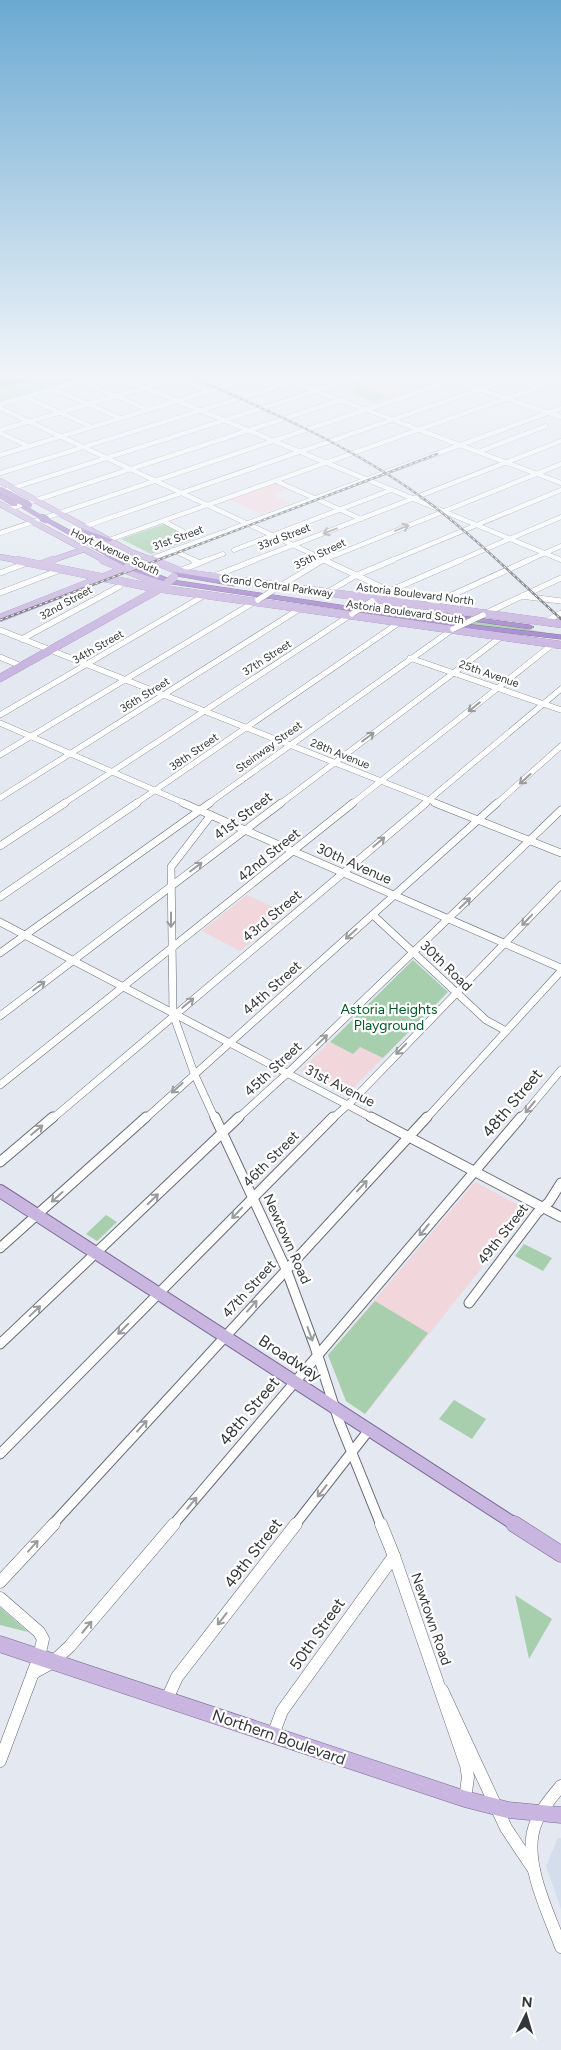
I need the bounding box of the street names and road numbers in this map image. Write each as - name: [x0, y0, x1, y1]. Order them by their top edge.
- street label: 33rd Street: [256, 521, 312, 553]
- street label: 31st Street: [151, 523, 205, 553]
- street label: Hoyt Avenue South: [68, 526, 162, 578]
- street label: 35th Street: [292, 536, 348, 572]
- street label: Grand Central Parkway: [220, 572, 334, 600]
- street label: Astoria Boulevard North: [356, 580, 474, 608]
- street label: 32nd Street: [37, 583, 95, 623]
- street label: Astoria Boulevard South: [345, 597, 465, 627]
- street label: 34th Street: [70, 627, 126, 667]
- street label: 37th Street: [240, 637, 294, 679]
- street label: 25th Avenue: [457, 658, 521, 690]
- street label: 36th Street: [118, 675, 172, 715]
- street label: Steinway Street: [233, 719, 305, 775]
- street label: 38th Street: [167, 730, 221, 774]
- street label: 28th Avenue: [308, 736, 372, 772]
- street label: 41st Street: [210, 788, 276, 844]
- street label: 42nd Street: [234, 825, 304, 885]
- street label: 30th Avenue: [314, 840, 395, 888]
- street label: 43rd Street: [239, 886, 305, 946]
- street label: 30th Road: [417, 937, 475, 995]
- street label: 44th Street: [239, 957, 305, 1019]
- street label: 45th Street: [241, 1038, 305, 1100]
- street label: 31st Avenue: [302, 1061, 378, 1111]
- street label: 48th Street: [478, 1065, 546, 1141]
- street label: 46th Street: [239, 1127, 303, 1191]
- street label: Newtown Road: [260, 1191, 314, 1287]
- street label: 49th Street: [474, 1200, 532, 1268]
- street label: 47th Street: [219, 1257, 279, 1321]
- street label: Broadway: [255, 1331, 325, 1386]
- street label: 48th Street: [215, 1373, 283, 1449]
- street label: 49th Street: [220, 1515, 286, 1591]
- street label: Newtown Road: [407, 1570, 455, 1668]
- street label: 50th Street: [285, 1594, 349, 1674]
- street label: Northern Boulevard: [210, 1705, 348, 1769]

